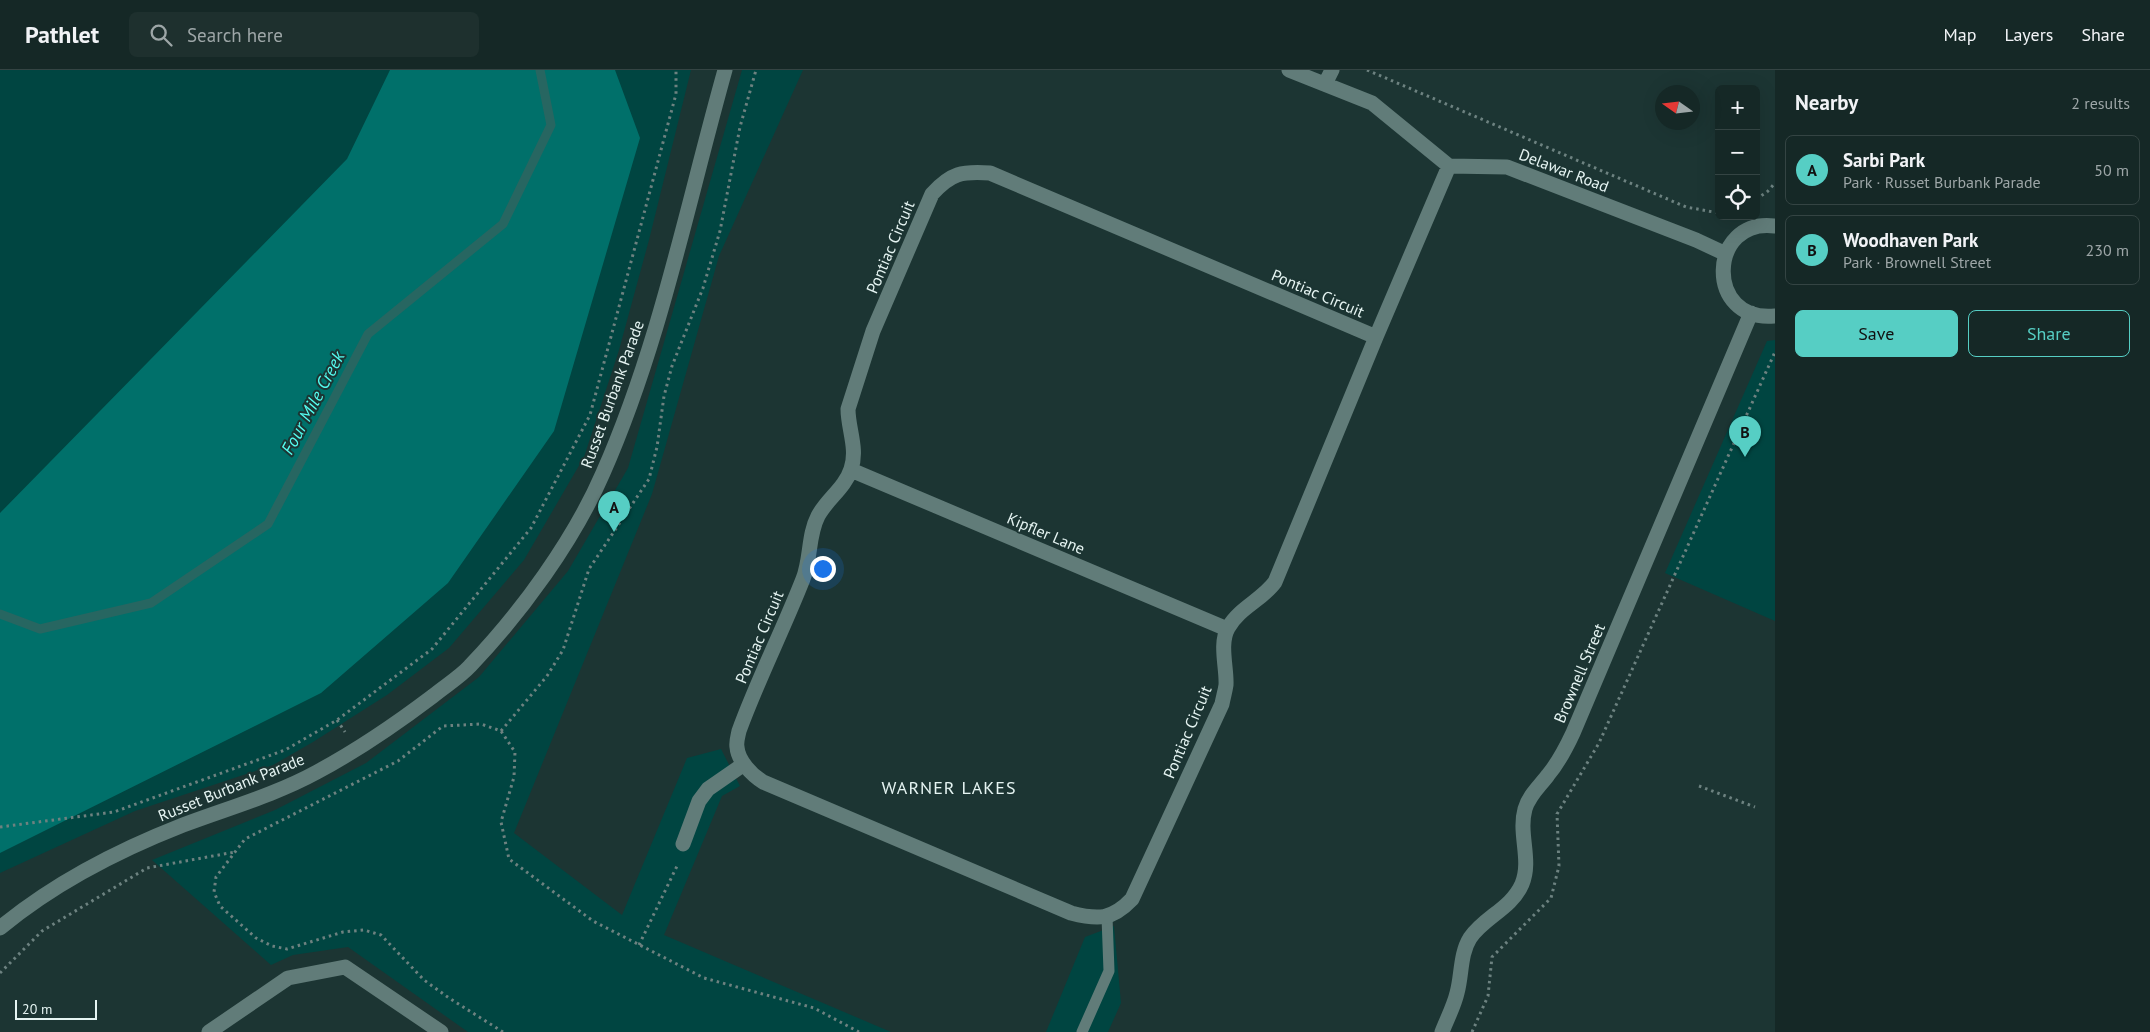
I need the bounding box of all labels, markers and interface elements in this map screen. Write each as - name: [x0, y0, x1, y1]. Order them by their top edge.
- search box: [129, 12, 479, 57]
- text: Pathlet: [25, 19, 99, 50]
- icon: search: [147, 21, 175, 49]
- text: Search here: [187, 23, 283, 47]
- text: Map: [1944, 23, 1976, 46]
- text: Layers: [2004, 23, 2053, 46]
- text: Share: [2081, 23, 2125, 46]
- north arrow: [1655, 85, 1700, 130]
- map controls: [1715, 85, 1760, 220]
- button: +: [1715, 85, 1760, 130]
- text: Nearby: [1795, 89, 1858, 116]
- text: 2 results: [2071, 93, 2130, 113]
- button: −: [1715, 130, 1760, 175]
- street label: Delawar Road: [1516, 144, 1612, 196]
- text: Sarbi Park: [1843, 148, 1925, 172]
- text: A: [1807, 160, 1817, 180]
- text: 50 m: [2094, 160, 2129, 180]
- text: Park · Russet Burbank Parade: [1843, 172, 2041, 192]
- button: locate: [1715, 175, 1760, 220]
- street label: Pontiac Circuit: [861, 197, 919, 296]
- text: Woodhaven Park: [1843, 228, 1978, 252]
- text: B: [1807, 240, 1817, 260]
- text: 230 m: [2086, 240, 2129, 260]
- text: Park · Brownell Street: [1843, 252, 1991, 272]
- street label: Pontiac Circuit: [1269, 264, 1368, 322]
- button: Save: [1795, 310, 1958, 357]
- button: Share: [1968, 310, 2130, 357]
- street label: Russet Burbank Parade: [576, 317, 648, 471]
- water label: Four Mile Creek: [276, 346, 350, 458]
- pin: B: [1729, 416, 1761, 457]
- pin: A: [598, 491, 630, 532]
- street label: Kipfler Lane: [1004, 508, 1088, 558]
- your location: [810, 556, 836, 582]
- street label: Pontiac Circuit: [730, 587, 788, 686]
- street label: Brownell Street: [1549, 620, 1609, 726]
- street label: Pontiac Circuit: [1158, 682, 1216, 781]
- street label: Russet Burbank Parade: [155, 749, 307, 825]
- district label: WARNER LAKES: [881, 776, 1017, 799]
- scale bar: [15, 997, 98, 1020]
- text: 20 m: [22, 1000, 52, 1018]

